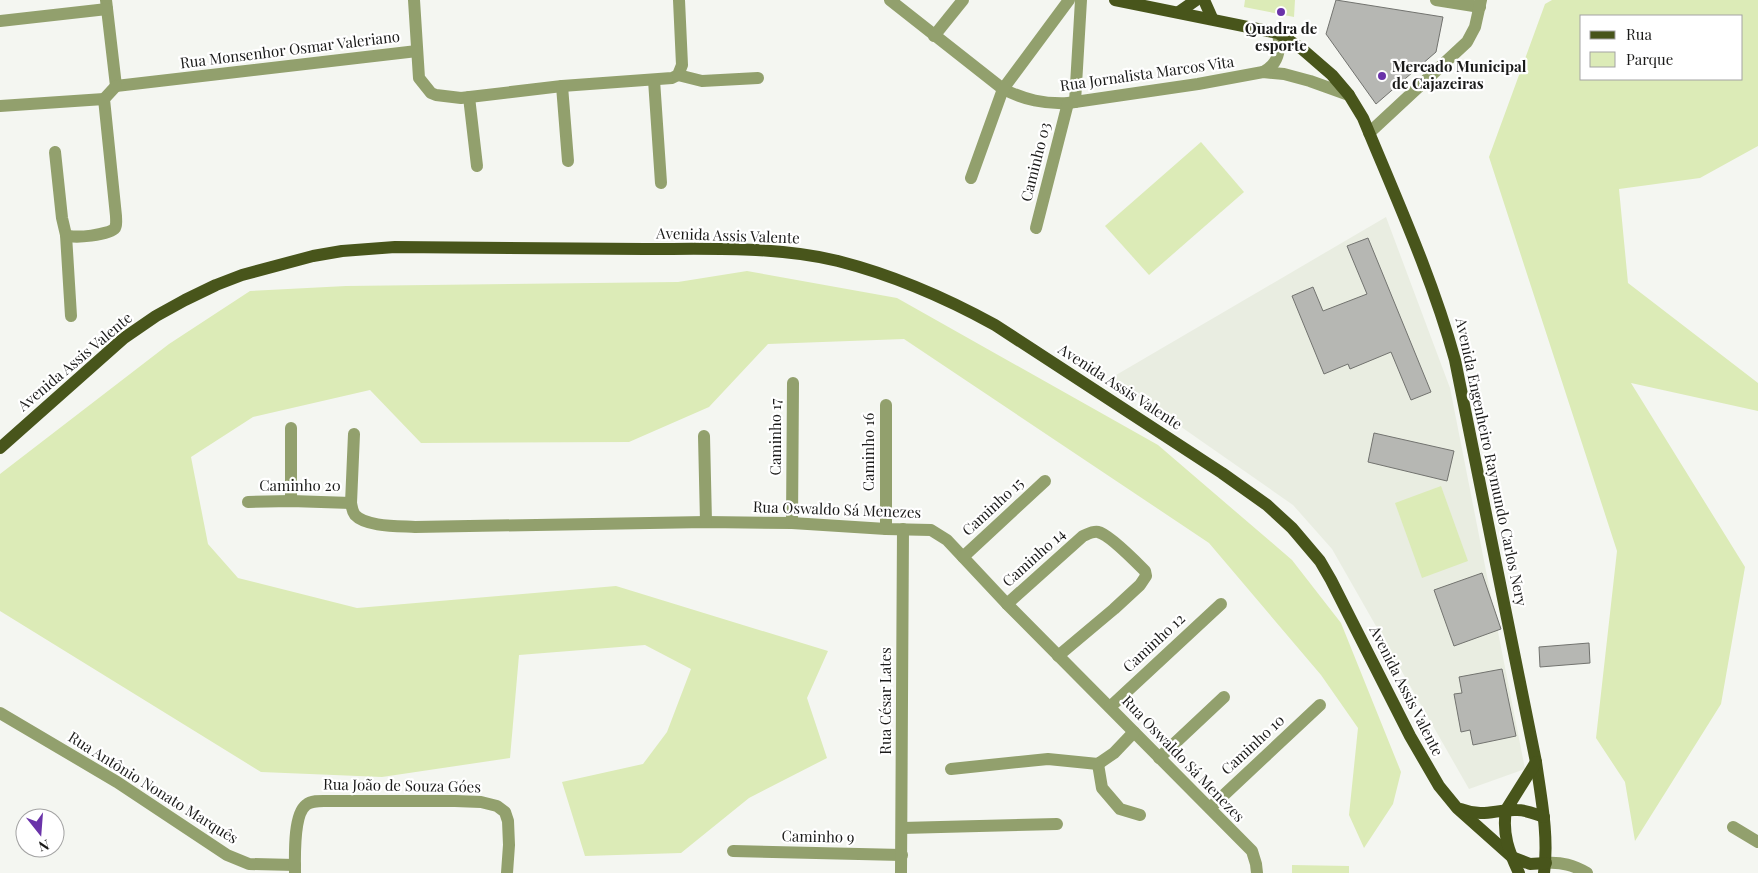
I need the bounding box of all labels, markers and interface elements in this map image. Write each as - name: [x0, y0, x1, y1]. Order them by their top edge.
- marker: Quadra de esporte: [1275, 6, 1287, 18]
- legend: [1580, 15, 1743, 80]
- place label: Quadra de esporte: [1245, 18, 1318, 55]
- text: Rua: [1626, 24, 1652, 44]
- street label: Rua Monsenhor Osmar Valeriano: [179, 26, 401, 72]
- text: Parque: [1626, 49, 1673, 69]
- street label: Rua Jornalista Marcos Vita: [1059, 51, 1236, 95]
- place label: Mercado Municipal de Cajazeiras: [1392, 56, 1527, 93]
- marker: Mercado Municipal de Cajazeiras: [1376, 70, 1388, 82]
- street label: Caminho 03: [1016, 120, 1055, 203]
- street label: Avenida Assis Valente: [655, 222, 800, 248]
- street label: Avenida Assis Valente: [12, 307, 136, 416]
- street label: Avenida Engenheiro Raymundo Carlos Nery: [1451, 315, 1532, 608]
- street label: Avenida Assis Valente: [1054, 338, 1186, 434]
- street label: Caminho 17: [765, 399, 785, 475]
- street label: Caminho 16: [858, 412, 878, 491]
- street label: Caminho 15: [957, 473, 1027, 540]
- street label: Caminho 20: [259, 475, 341, 495]
- street label: Rua Oswaldo Sá Menezes: [752, 496, 922, 522]
- street label: Caminho 14: [998, 524, 1069, 591]
- street label: Caminho 12: [1118, 608, 1189, 676]
- street label: Avenida Assis Valente: [1365, 621, 1448, 759]
- street label: Rua César Lates: [875, 647, 895, 755]
- street label: Rua Oswaldo Sá Menezes: [1118, 691, 1249, 826]
- street label: Caminho 10: [1216, 710, 1288, 779]
- street label: Rua Antônio Nonato Marquês: [65, 727, 242, 848]
- street label: Rua João de Souza Góes: [323, 774, 481, 796]
- north arrow: [15, 808, 65, 858]
- street label: Caminho 9: [781, 825, 855, 847]
- text: N: [36, 835, 52, 856]

